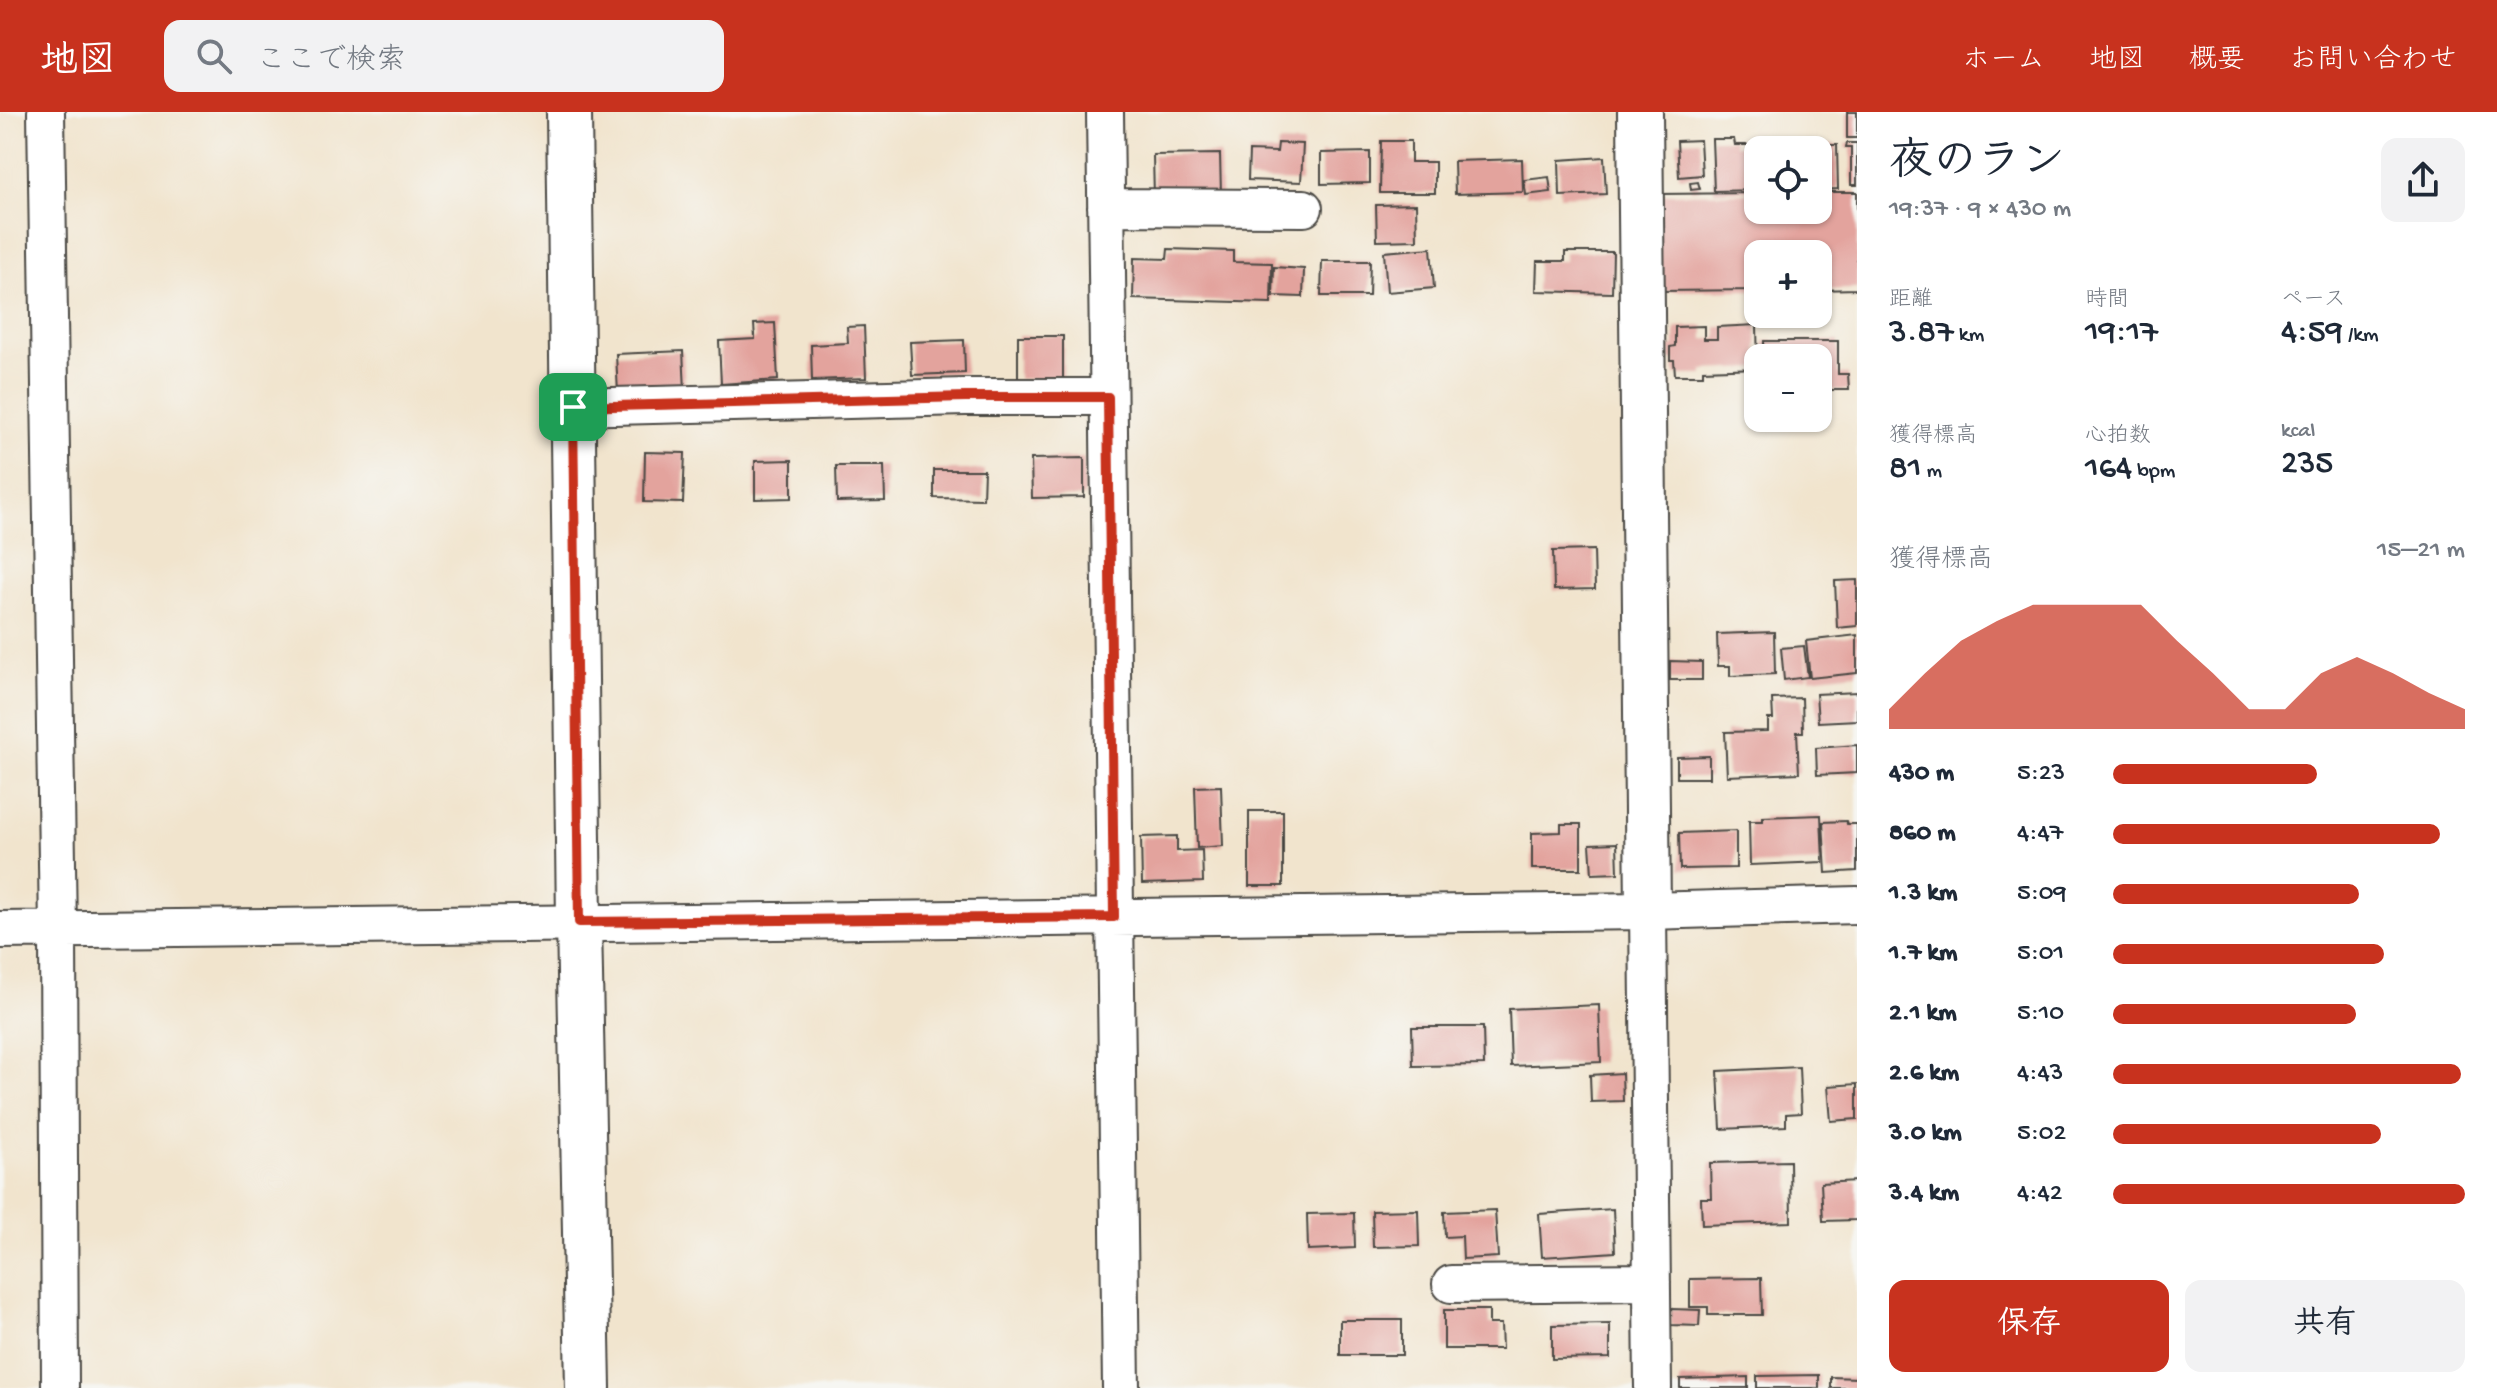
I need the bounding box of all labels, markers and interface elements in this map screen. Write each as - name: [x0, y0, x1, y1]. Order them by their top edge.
- search box: [164, 20, 724, 92]
- icon: search: [192, 34, 236, 78]
- text: 地図: [40, 42, 116, 86]
- text: ここで検索: [256, 45, 406, 80]
- text: ホーム: [1962, 45, 2045, 78]
- text: 地図: [2089, 45, 2145, 78]
- text: 概要: [2189, 45, 2245, 78]
- text: お問い合わせ: [2289, 45, 2457, 78]
- map controls: [1744, 136, 1832, 432]
- button: locate: [1744, 136, 1832, 224]
- button: share: [2381, 138, 2465, 222]
- text: 夜のラン: [1889, 139, 2065, 191]
- text: 19:37 · 9 × 430 m: [1889, 195, 2071, 226]
- button: +: [1744, 240, 1832, 328]
- text: 距離: [1889, 288, 1933, 314]
- text: 時間: [2085, 288, 2129, 314]
- text: ペース: [2281, 288, 2346, 314]
- text: 3.87: [1889, 314, 1954, 354]
- text: 19:17: [2085, 314, 2158, 354]
- text: 4:59: [2281, 314, 2343, 354]
- text: km: [1954, 323, 1984, 349]
- text: /km: [2343, 323, 2379, 349]
- button: −: [1744, 344, 1832, 432]
- pin: [539, 373, 607, 441]
- icon: arrive: [551, 385, 595, 429]
- text: kcal: [2281, 419, 2315, 445]
- text: 獲得標高: [1889, 424, 1977, 450]
- text: 心拍数: [2085, 424, 2151, 450]
- text: 235: [2281, 445, 2333, 485]
- text: 81: [1889, 450, 1921, 490]
- text: 164: [2085, 450, 2132, 490]
- text: m: [1921, 459, 1942, 485]
- text: bpm: [2132, 459, 2175, 485]
- text: 15–21 m: [2377, 536, 2465, 567]
- text: 獲得標高: [1889, 546, 1993, 577]
- text: 430 m: [1889, 759, 1954, 790]
- text: 5:23: [2017, 759, 2065, 790]
- text: 860 m: [1889, 819, 1956, 850]
- text: 4:47: [2017, 819, 2063, 850]
- text: 1.3 km: [1889, 879, 1957, 910]
- text: 5:09: [2017, 879, 2067, 910]
- text: 1.7 km: [1889, 939, 1957, 970]
- text: 5:01: [2017, 939, 2064, 970]
- text: 2.1 km: [1889, 999, 1957, 1030]
- text: 5:10: [2017, 999, 2064, 1030]
- text: 2.6 km: [1889, 1059, 1959, 1090]
- text: 4:43: [2017, 1059, 2063, 1090]
- text: 3.0 km: [1889, 1119, 1962, 1150]
- text: 5:02: [2017, 1119, 2066, 1150]
- text: 3.4 km: [1889, 1179, 1959, 1210]
- text: 4:42: [2017, 1179, 2063, 1210]
- button: 保存: [1889, 1280, 2169, 1372]
- button: 共有: [2185, 1280, 2465, 1372]

